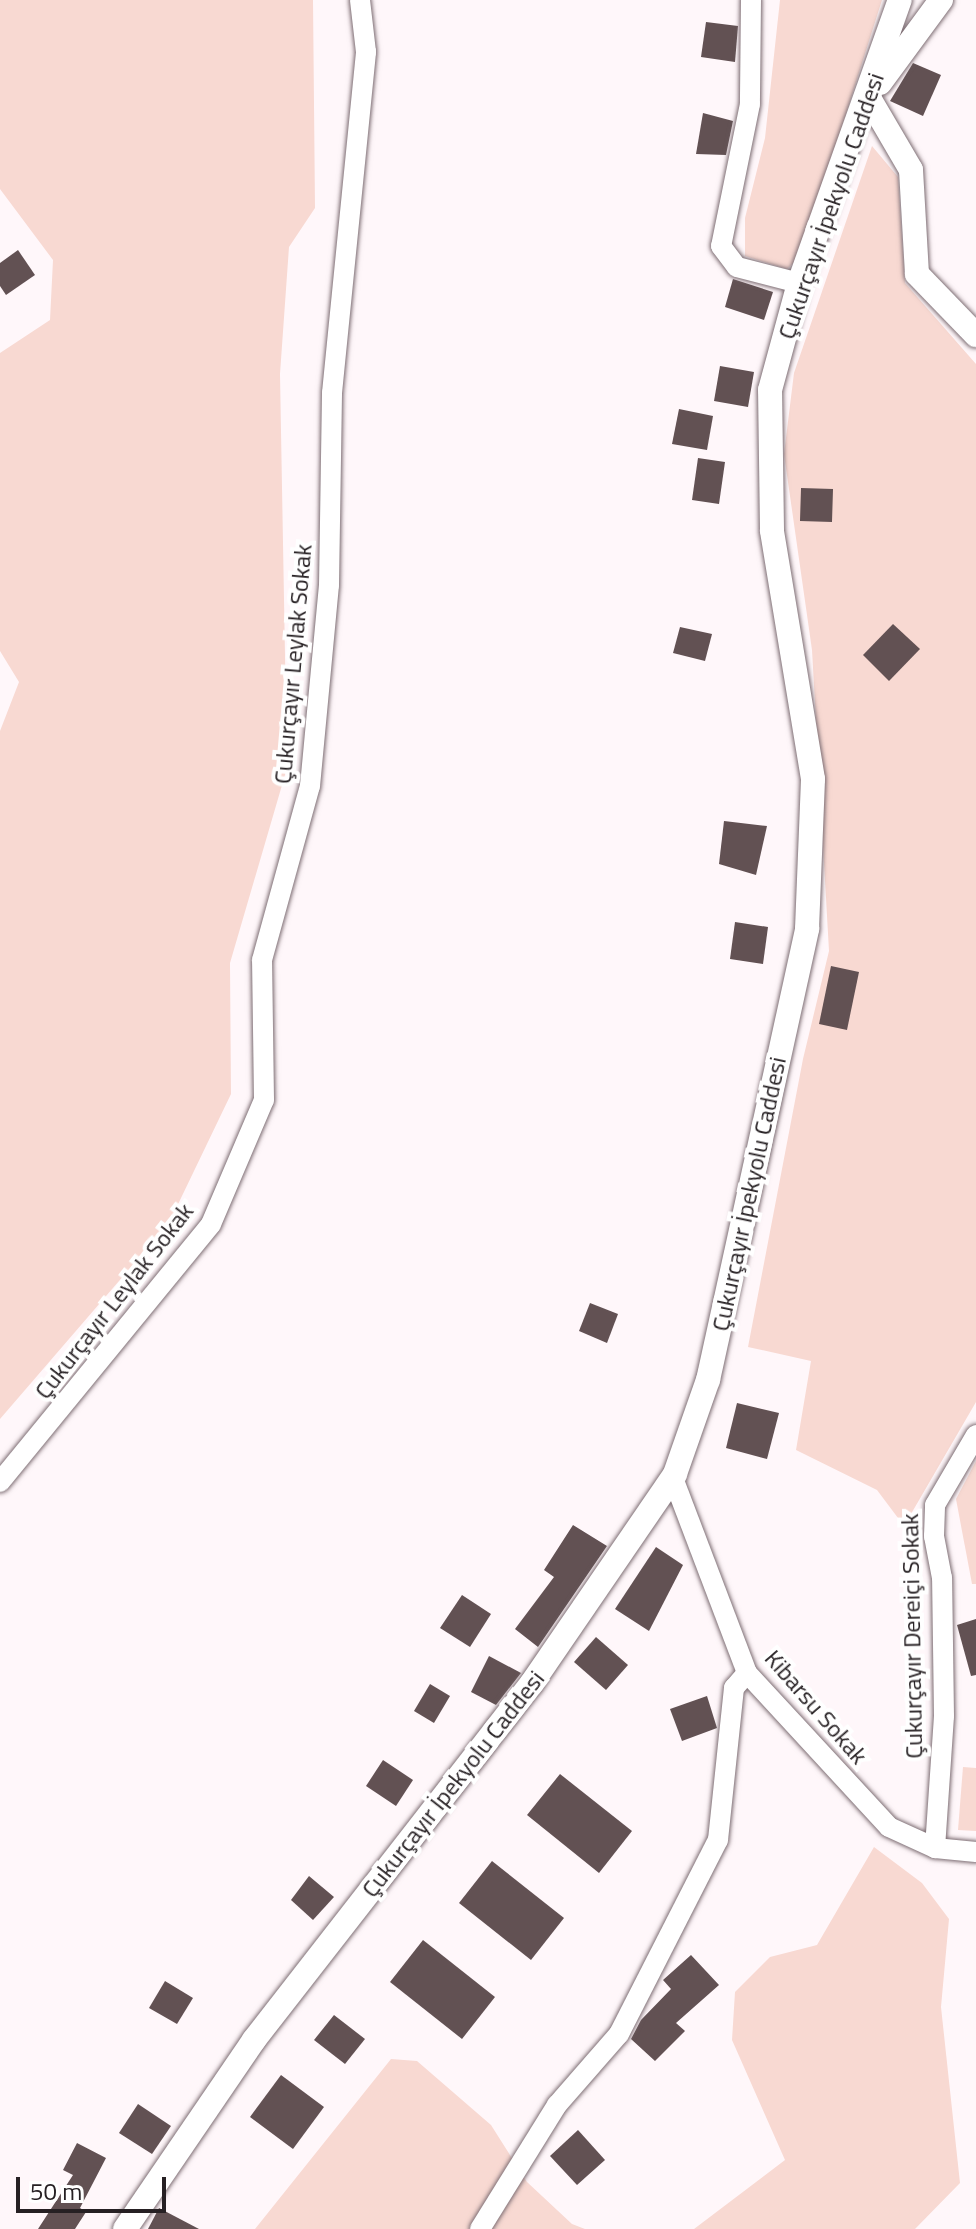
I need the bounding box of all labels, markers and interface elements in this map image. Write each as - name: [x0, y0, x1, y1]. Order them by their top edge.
- street label: Çukurçayır İpekyolu Caddesi: [772, 69, 890, 343]
- street label: Çukurçayır Leylak Sokak: [268, 543, 318, 785]
- street label: Çukurçayır İpekyolu Caddesi: [706, 1054, 792, 1334]
- street label: Çukurçayır Leylak Sokak: [29, 1197, 199, 1405]
- street label: Çukurçayır Dereiçi Sokak: [895, 1513, 929, 1759]
- street label: Kibarsu Sokak: [759, 1644, 873, 1770]
- street label: Çukurçayır İpekyolu Caddesi: [356, 1665, 550, 1903]
- scale bar: [20, 2161, 170, 2211]
- text: 50 m: [30, 2173, 82, 2209]

